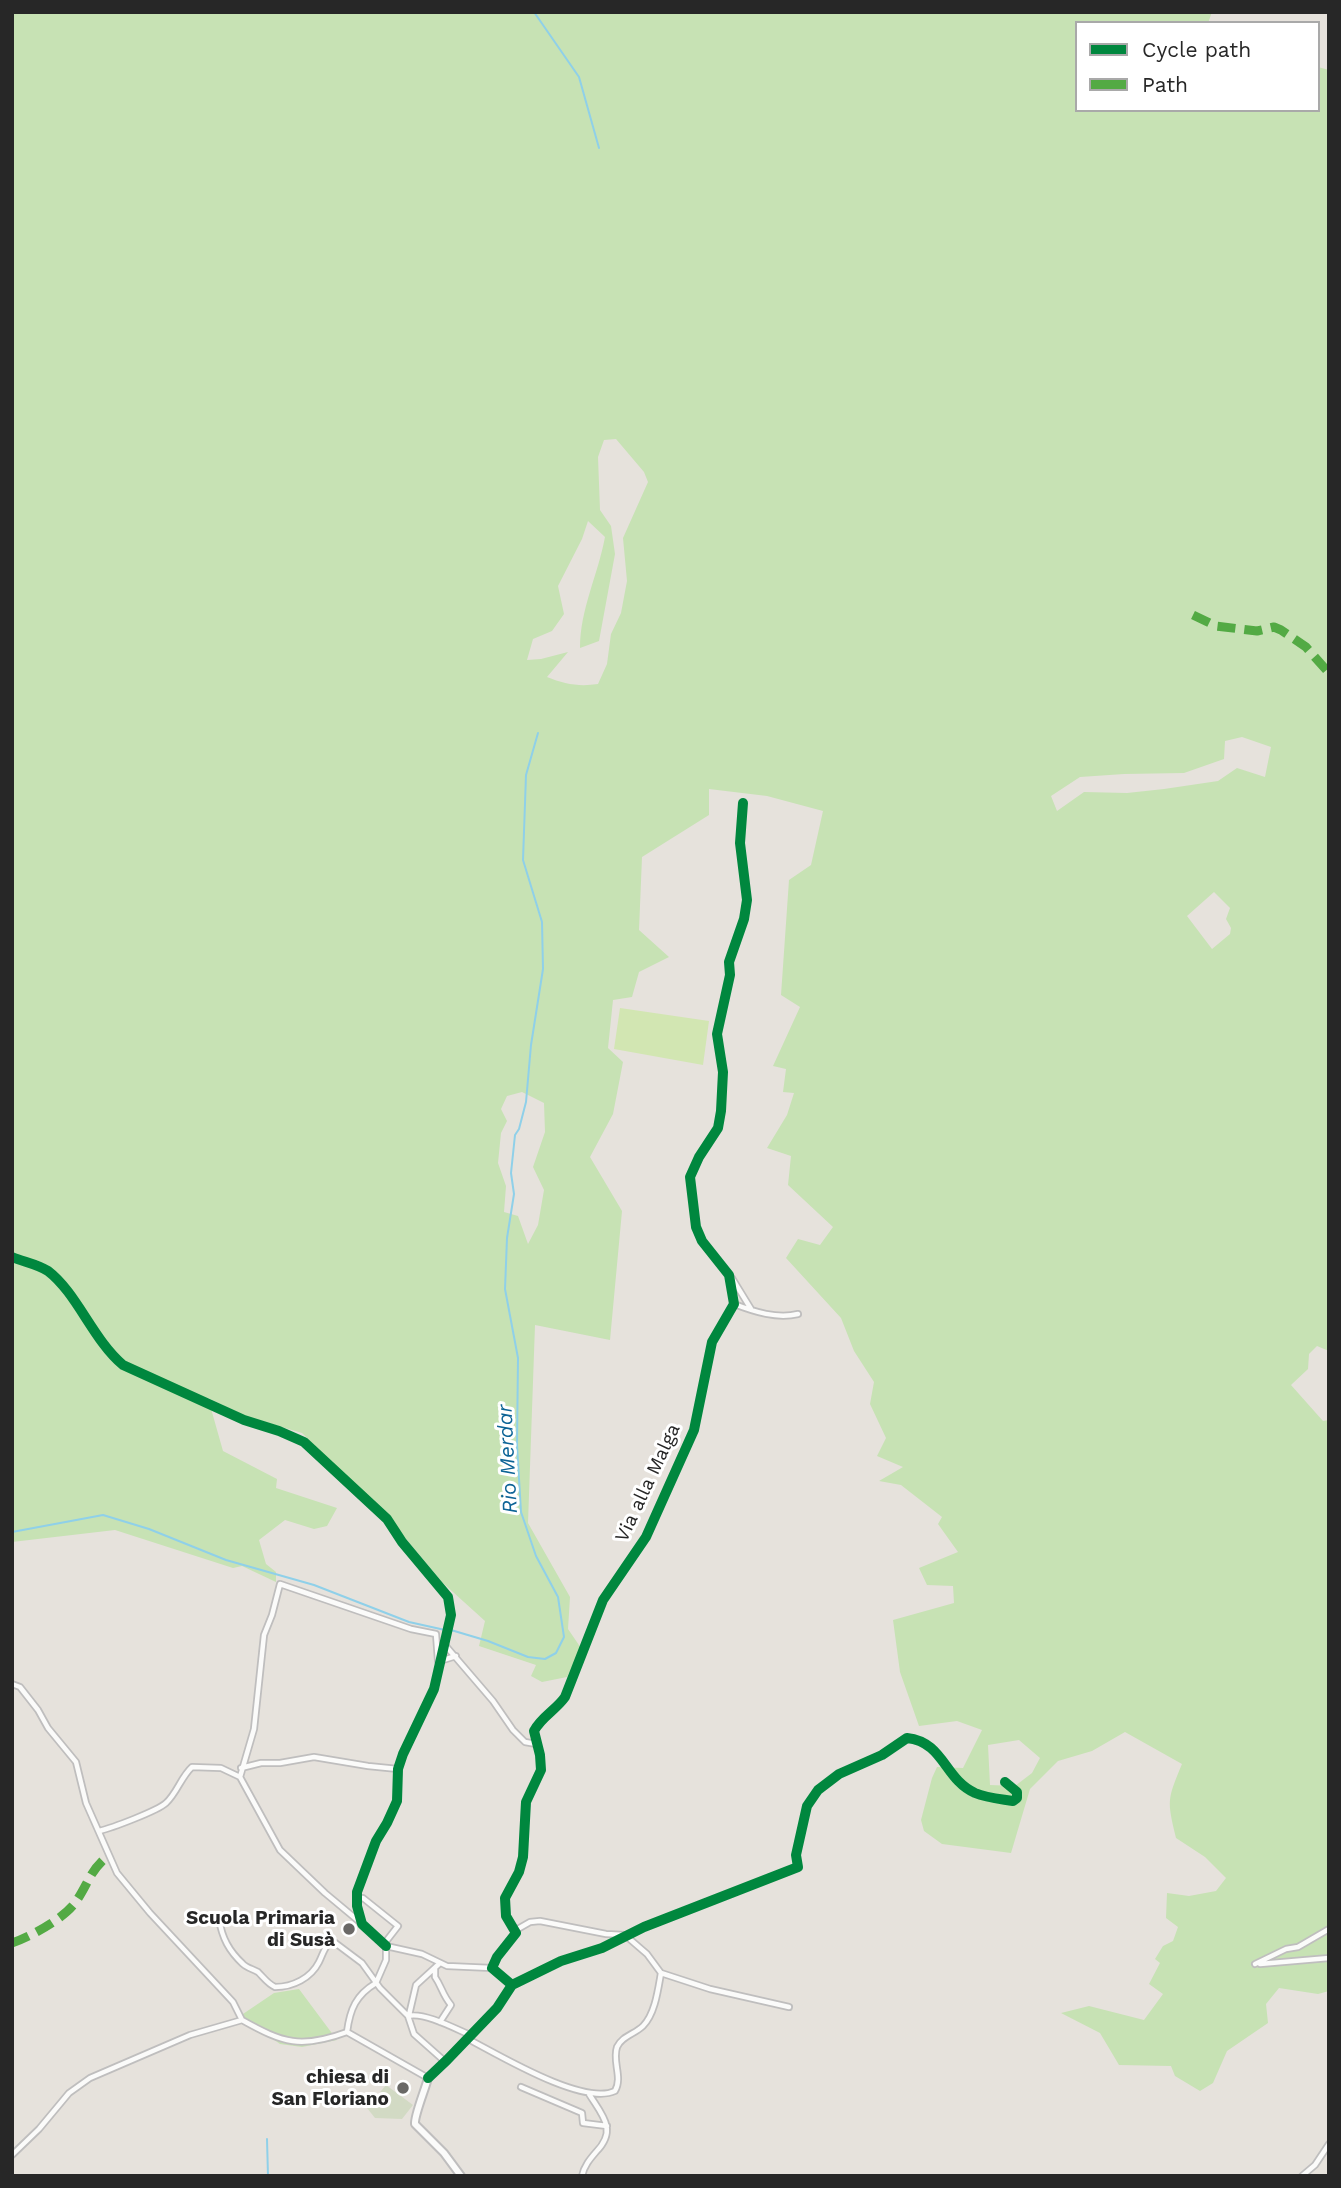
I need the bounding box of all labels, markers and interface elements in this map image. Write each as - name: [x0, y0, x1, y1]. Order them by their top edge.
- legend: [1075, 21, 1320, 112]
- text: Cycle path: [1142, 37, 1251, 62]
- text: Path: [1142, 72, 1188, 97]
- water label: Rio Merdar: [493, 1404, 523, 1514]
- street label: Via alla Malga: [611, 1420, 685, 1546]
- place label: Scuola Primaria di Susà: [186, 1907, 335, 1951]
- marker: Scuola Primaria di Susà: [341, 1921, 357, 1937]
- place label: chiesa di San Floriano: [272, 2066, 389, 2110]
- marker: chiesa di San Floriano: [395, 2080, 411, 2096]

